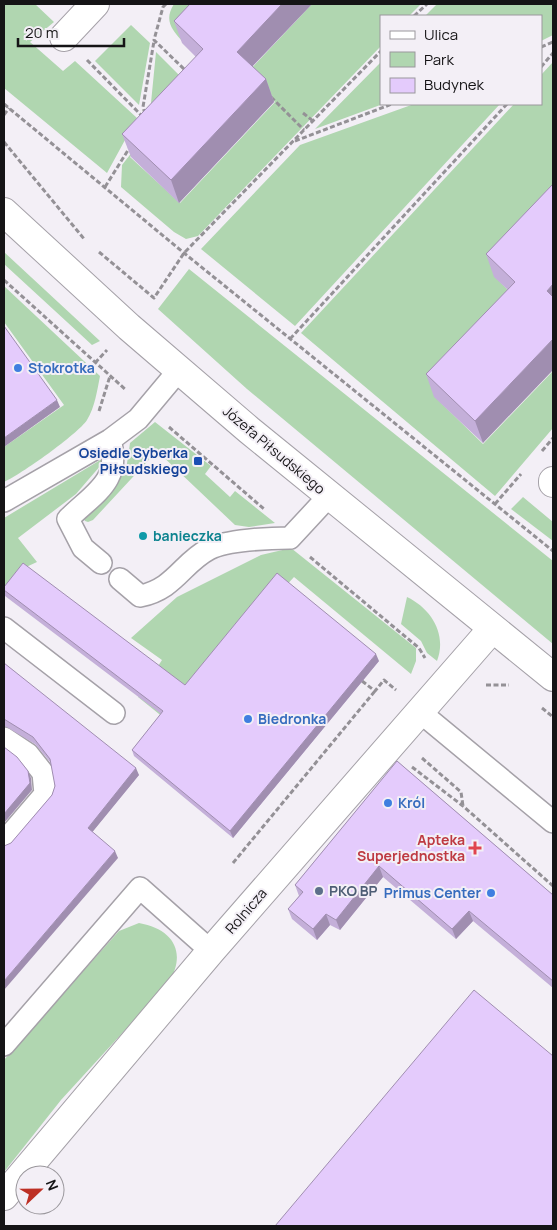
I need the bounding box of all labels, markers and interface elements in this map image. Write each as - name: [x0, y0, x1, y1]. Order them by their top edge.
- scale bar: [18, 15, 124, 47]
- legend: [380, 15, 542, 105]
- text: 20 m: [25, 22, 58, 43]
- text: Ulica: [424, 24, 458, 45]
- text: Park: [424, 49, 454, 70]
- text: Budynek: [424, 74, 485, 95]
- place label: Stokrotka: [28, 358, 95, 377]
- marker: Stokrotka: [12, 362, 24, 374]
- street label: Józefa Piłsudskiego: [219, 401, 330, 498]
- place label: Osiedle Syberka Piłsudskiego: [79, 443, 188, 478]
- marker: Osiedle Syberka Piłsudskiego: [192, 455, 204, 467]
- place label: banieczka: [153, 526, 222, 545]
- marker: banieczka: [137, 530, 149, 542]
- place label: Biedronka: [258, 709, 326, 728]
- marker: Biedronka: [242, 713, 254, 725]
- place label: Król: [398, 793, 425, 812]
- marker: Król: [382, 797, 394, 809]
- place label: Apteka Superjednostka: [357, 830, 465, 865]
- marker: Apteka Superjednostka: [469, 842, 481, 854]
- place label: PKO BP: [329, 881, 378, 900]
- place label: Primus Center: [384, 883, 481, 902]
- street label: Rolnicza: [221, 884, 271, 937]
- marker: PKO BP: [313, 885, 325, 897]
- marker: Primus Center: [485, 887, 497, 899]
- north arrow: [15, 1165, 65, 1215]
- text: N: [42, 1177, 63, 1193]

